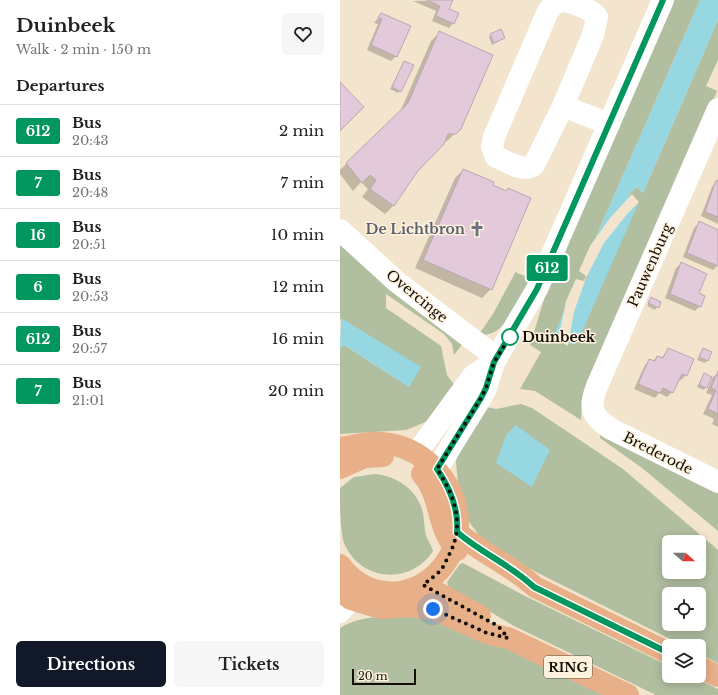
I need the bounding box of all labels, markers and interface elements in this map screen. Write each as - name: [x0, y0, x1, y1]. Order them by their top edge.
- button: heart: [282, 13, 324, 55]
- text: Duinbeek: [16, 14, 115, 37]
- text: Walk · 2 min · 150 m: [16, 41, 151, 58]
- text: Departures: [16, 76, 105, 95]
- text: Bus: [72, 113, 102, 132]
- text: 2 min: [279, 121, 324, 140]
- text: 612: [26, 122, 50, 140]
- text: 20:43: [72, 132, 109, 149]
- text: Bus: [72, 165, 102, 184]
- text: 7 min: [281, 173, 324, 192]
- text: 7: [34, 174, 42, 192]
- text: 20:48: [72, 184, 108, 201]
- text: Bus: [72, 217, 102, 236]
- place label: De Lichtbron: [366, 220, 465, 238]
- church icon: De Lichtbron: [468, 220, 486, 238]
- street label: Pauwenburg: [624, 220, 677, 310]
- text: 10 min: [271, 225, 324, 244]
- text: 16: [30, 226, 46, 244]
- text: 20:51: [72, 236, 106, 253]
- line badge: 612: [524, 255, 570, 281]
- text: 612: [535, 259, 559, 277]
- street label: Overcinge: [382, 266, 452, 326]
- text: Bus: [72, 269, 102, 288]
- text: 12 min: [272, 277, 324, 296]
- text: 6: [33, 278, 43, 296]
- text: 20:53: [72, 288, 108, 305]
- text: Bus: [72, 321, 102, 340]
- marker: Duinbeek: [501, 328, 519, 346]
- place label: Duinbeek: [522, 328, 596, 346]
- text: 16 min: [272, 329, 324, 348]
- text: 612: [26, 330, 50, 348]
- text: 20:57: [72, 340, 107, 357]
- text: Bus: [72, 373, 102, 392]
- text: 20 min: [268, 381, 324, 400]
- text: 7: [34, 382, 42, 400]
- text: 21:01: [72, 392, 105, 409]
- street label: Brederode: [620, 428, 696, 478]
- north arrow: [662, 535, 706, 579]
- map controls: [662, 535, 706, 683]
- button: locate: [662, 587, 706, 631]
- your location: [423, 599, 443, 619]
- button: layers: [662, 639, 706, 683]
- button: Directions: [16, 641, 166, 687]
- button: Tickets: [174, 641, 324, 687]
- road number: RING: [544, 656, 592, 678]
- scale bar: [352, 667, 416, 686]
- text: 20 m: [358, 669, 388, 683]

